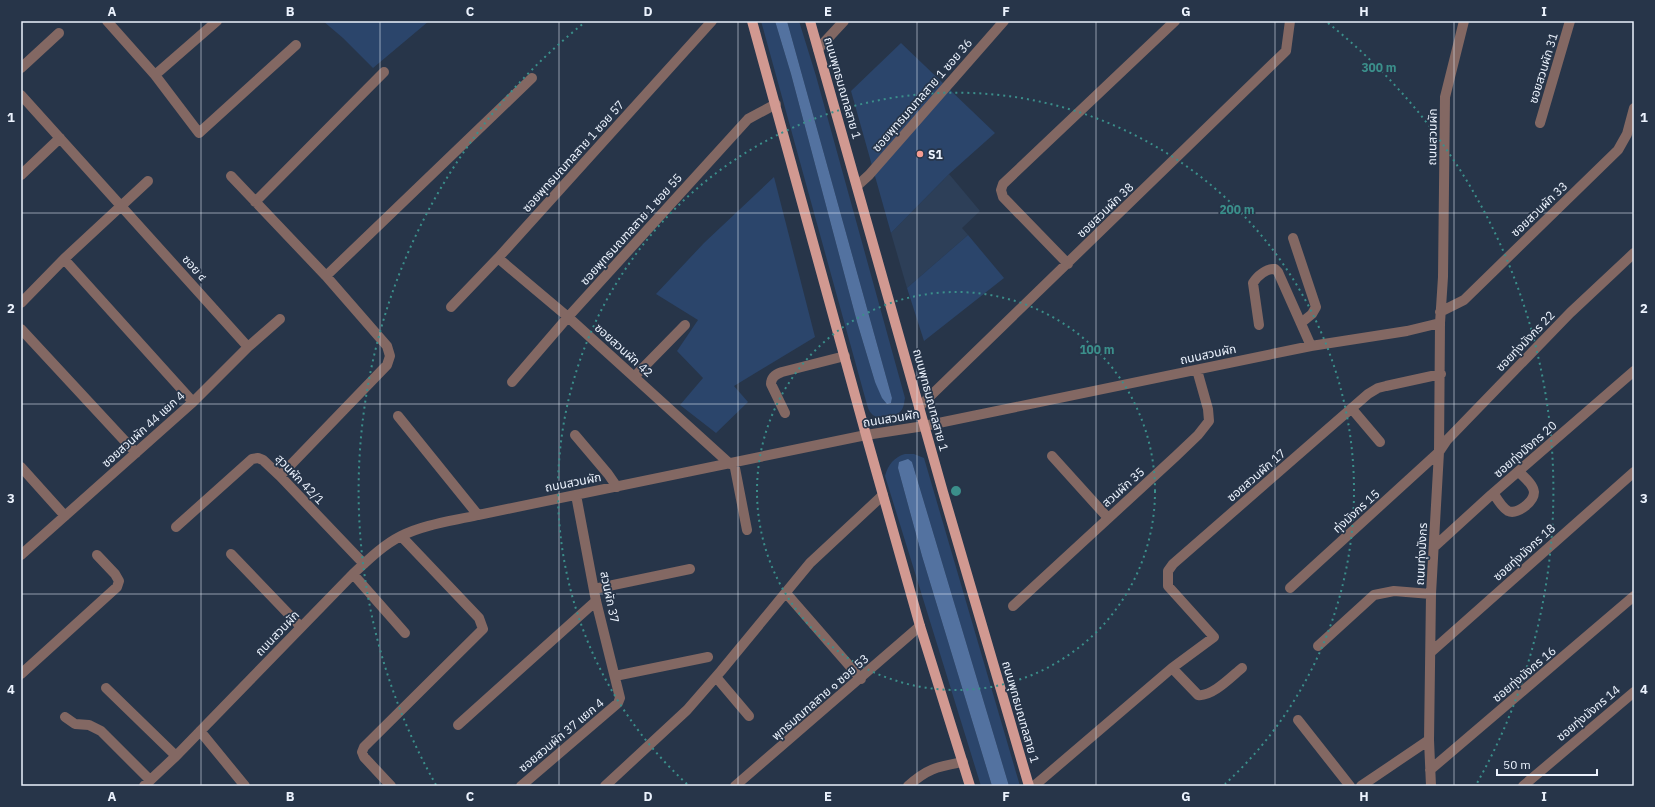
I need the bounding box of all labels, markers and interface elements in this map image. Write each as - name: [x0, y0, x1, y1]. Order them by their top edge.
- text: A: [108, 3, 117, 20]
- text: B: [286, 3, 295, 20]
- text: C: [466, 3, 475, 20]
- text: D: [643, 3, 653, 20]
- text: E: [824, 3, 832, 20]
- text: F: [1002, 3, 1010, 20]
- text: G: [1181, 3, 1191, 20]
- text: H: [1359, 3, 1369, 20]
- text: I: [1541, 3, 1547, 20]
- street label: ซอยสวนผัก 31: [1525, 31, 1561, 105]
- street label: ถนนพุทธมณฑลสาย 1: [821, 35, 865, 141]
- street label: ซอยพุทธมณฑลสาย 1 ซอย 36: [869, 35, 975, 155]
- text: 300 m: [1361, 60, 1397, 75]
- street label: ซอยพุทธมณฑลสาย 1 ซอย 57: [519, 97, 627, 215]
- street label: ถนนสวนผัก: [1424, 108, 1440, 166]
- text: 1: [7, 109, 15, 126]
- text: 1: [1640, 109, 1648, 126]
- place label: S1: [928, 147, 943, 162]
- marker: S1: [915, 149, 925, 159]
- street label: ซอยพุทธมณฑลสาย 1 ซอย 55: [577, 170, 685, 288]
- street label: ซอยสวนผัก 33: [1508, 178, 1570, 240]
- street label: ซอยสวนผัก 38: [1074, 179, 1136, 241]
- text: 200 m: [1219, 202, 1255, 217]
- street label: ซอย ๔: [179, 252, 211, 284]
- text: 2: [7, 300, 15, 317]
- text: 2: [1640, 300, 1648, 317]
- street label: ซอยทุ่งมังกร 22: [1492, 308, 1558, 374]
- street label: ซอยสวนผัก 42: [592, 320, 656, 380]
- street label: ถนนสวนผัก: [1179, 341, 1237, 367]
- text: 100 m: [1079, 342, 1115, 357]
- street label: ถนนพุทธมณฑลสาย 1: [910, 347, 952, 453]
- street label: ซอยสวนผัก 44 แยก 4: [98, 388, 188, 470]
- street label: ถนนสวนผัก: [862, 406, 920, 430]
- street label: ซอยทุ่งมังกร 20: [1490, 418, 1560, 480]
- street label: ซอยสวนผัก 17: [1224, 445, 1288, 505]
- street label: สุวนผัก 42/1: [272, 451, 328, 507]
- street label: สวนผัก 35: [1099, 464, 1147, 510]
- street label: ถนนสวนผัก: [544, 469, 602, 495]
- centre of rings: [949, 484, 963, 498]
- street label: ทุ่งมังกร 15: [1329, 486, 1383, 536]
- text: 3: [7, 490, 15, 507]
- text: 3: [1640, 490, 1648, 507]
- street label: ซอยทุ่งมังกร 18: [1490, 520, 1558, 584]
- street label: ถนนทุ่งมังกร: [1412, 522, 1430, 586]
- street label: สวนผัก 37: [597, 570, 623, 624]
- street label: ถนนสวนผัก: [252, 607, 302, 659]
- street label: ซอยทุ่งมังกร 16: [1489, 643, 1559, 705]
- street label: พุทธมณฑลสาย ๑ ซอย 53: [768, 651, 872, 743]
- street label: ถนนพุทธมณฑลสาย 1: [999, 659, 1043, 765]
- text: 4: [7, 681, 15, 698]
- text: 4: [1640, 681, 1648, 698]
- street label: ซอยทุ่งมังกร 14: [1553, 682, 1623, 744]
- street label: ซอยสวนผัก 37 แยก 4: [515, 695, 607, 775]
- scale bar: [1497, 751, 1597, 777]
- text: 50 m: [1503, 757, 1531, 772]
- text: A: [108, 788, 117, 805]
- text: B: [286, 788, 295, 805]
- text: C: [466, 788, 475, 805]
- text: D: [643, 788, 653, 805]
- text: E: [824, 788, 832, 805]
- text: F: [1002, 788, 1010, 805]
- text: G: [1181, 788, 1191, 805]
- text: H: [1359, 788, 1369, 805]
- text: I: [1541, 788, 1547, 805]

